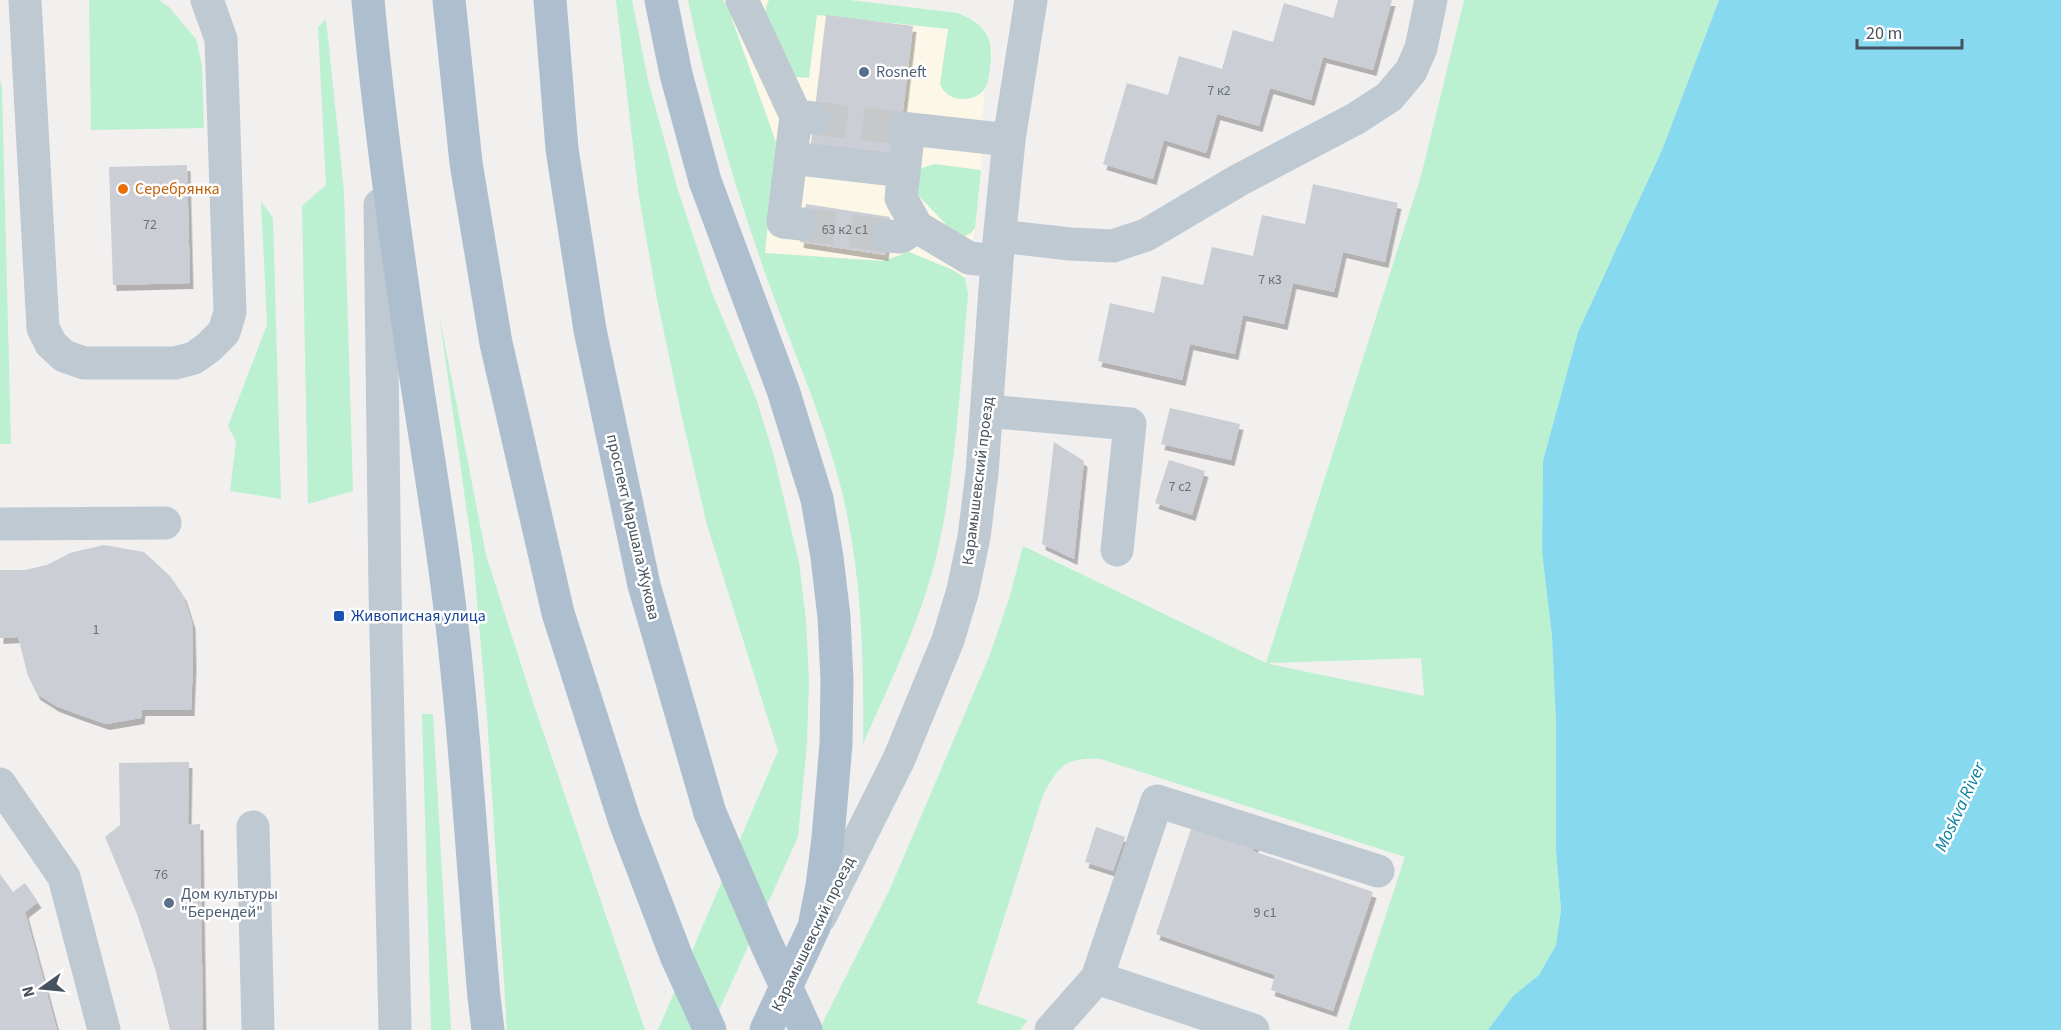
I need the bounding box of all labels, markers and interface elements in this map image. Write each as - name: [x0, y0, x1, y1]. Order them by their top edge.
- scale bar: [1857, 12, 1962, 50]
- text: 20 m: [1866, 21, 1902, 46]
- place label: Rosneft: [876, 61, 927, 83]
- marker: Rosneft: [857, 65, 871, 79]
- house number: 7 к2: [1207, 81, 1231, 101]
- place label: Серебрянка: [135, 178, 219, 200]
- marker: Серебрянка: [116, 182, 130, 196]
- house number: 72: [143, 215, 157, 235]
- house number: 63 к2 с1: [822, 220, 868, 240]
- house number: 7 к3: [1258, 270, 1282, 290]
- street label: Карамышевский проезд: [957, 395, 999, 567]
- street label: проспект Маршала Жукова: [601, 432, 665, 622]
- house number: 7 с2: [1168, 477, 1192, 497]
- place label: Живописная улица: [351, 605, 486, 627]
- marker: Живописная улица: [332, 609, 346, 623]
- house number: 1: [93, 620, 100, 640]
- water label: Moskva River: [1928, 757, 1992, 856]
- street label: Карамышевский проезд: [766, 853, 860, 1015]
- house number: 76: [154, 865, 168, 885]
- place label: Дом культуры "Берендей": [181, 883, 278, 923]
- marker: Дом культуры "Берендей": [162, 896, 176, 910]
- house number: 9 с1: [1253, 903, 1277, 923]
- north arrow: [12, 958, 72, 1018]
- text: N: [16, 984, 40, 1000]

